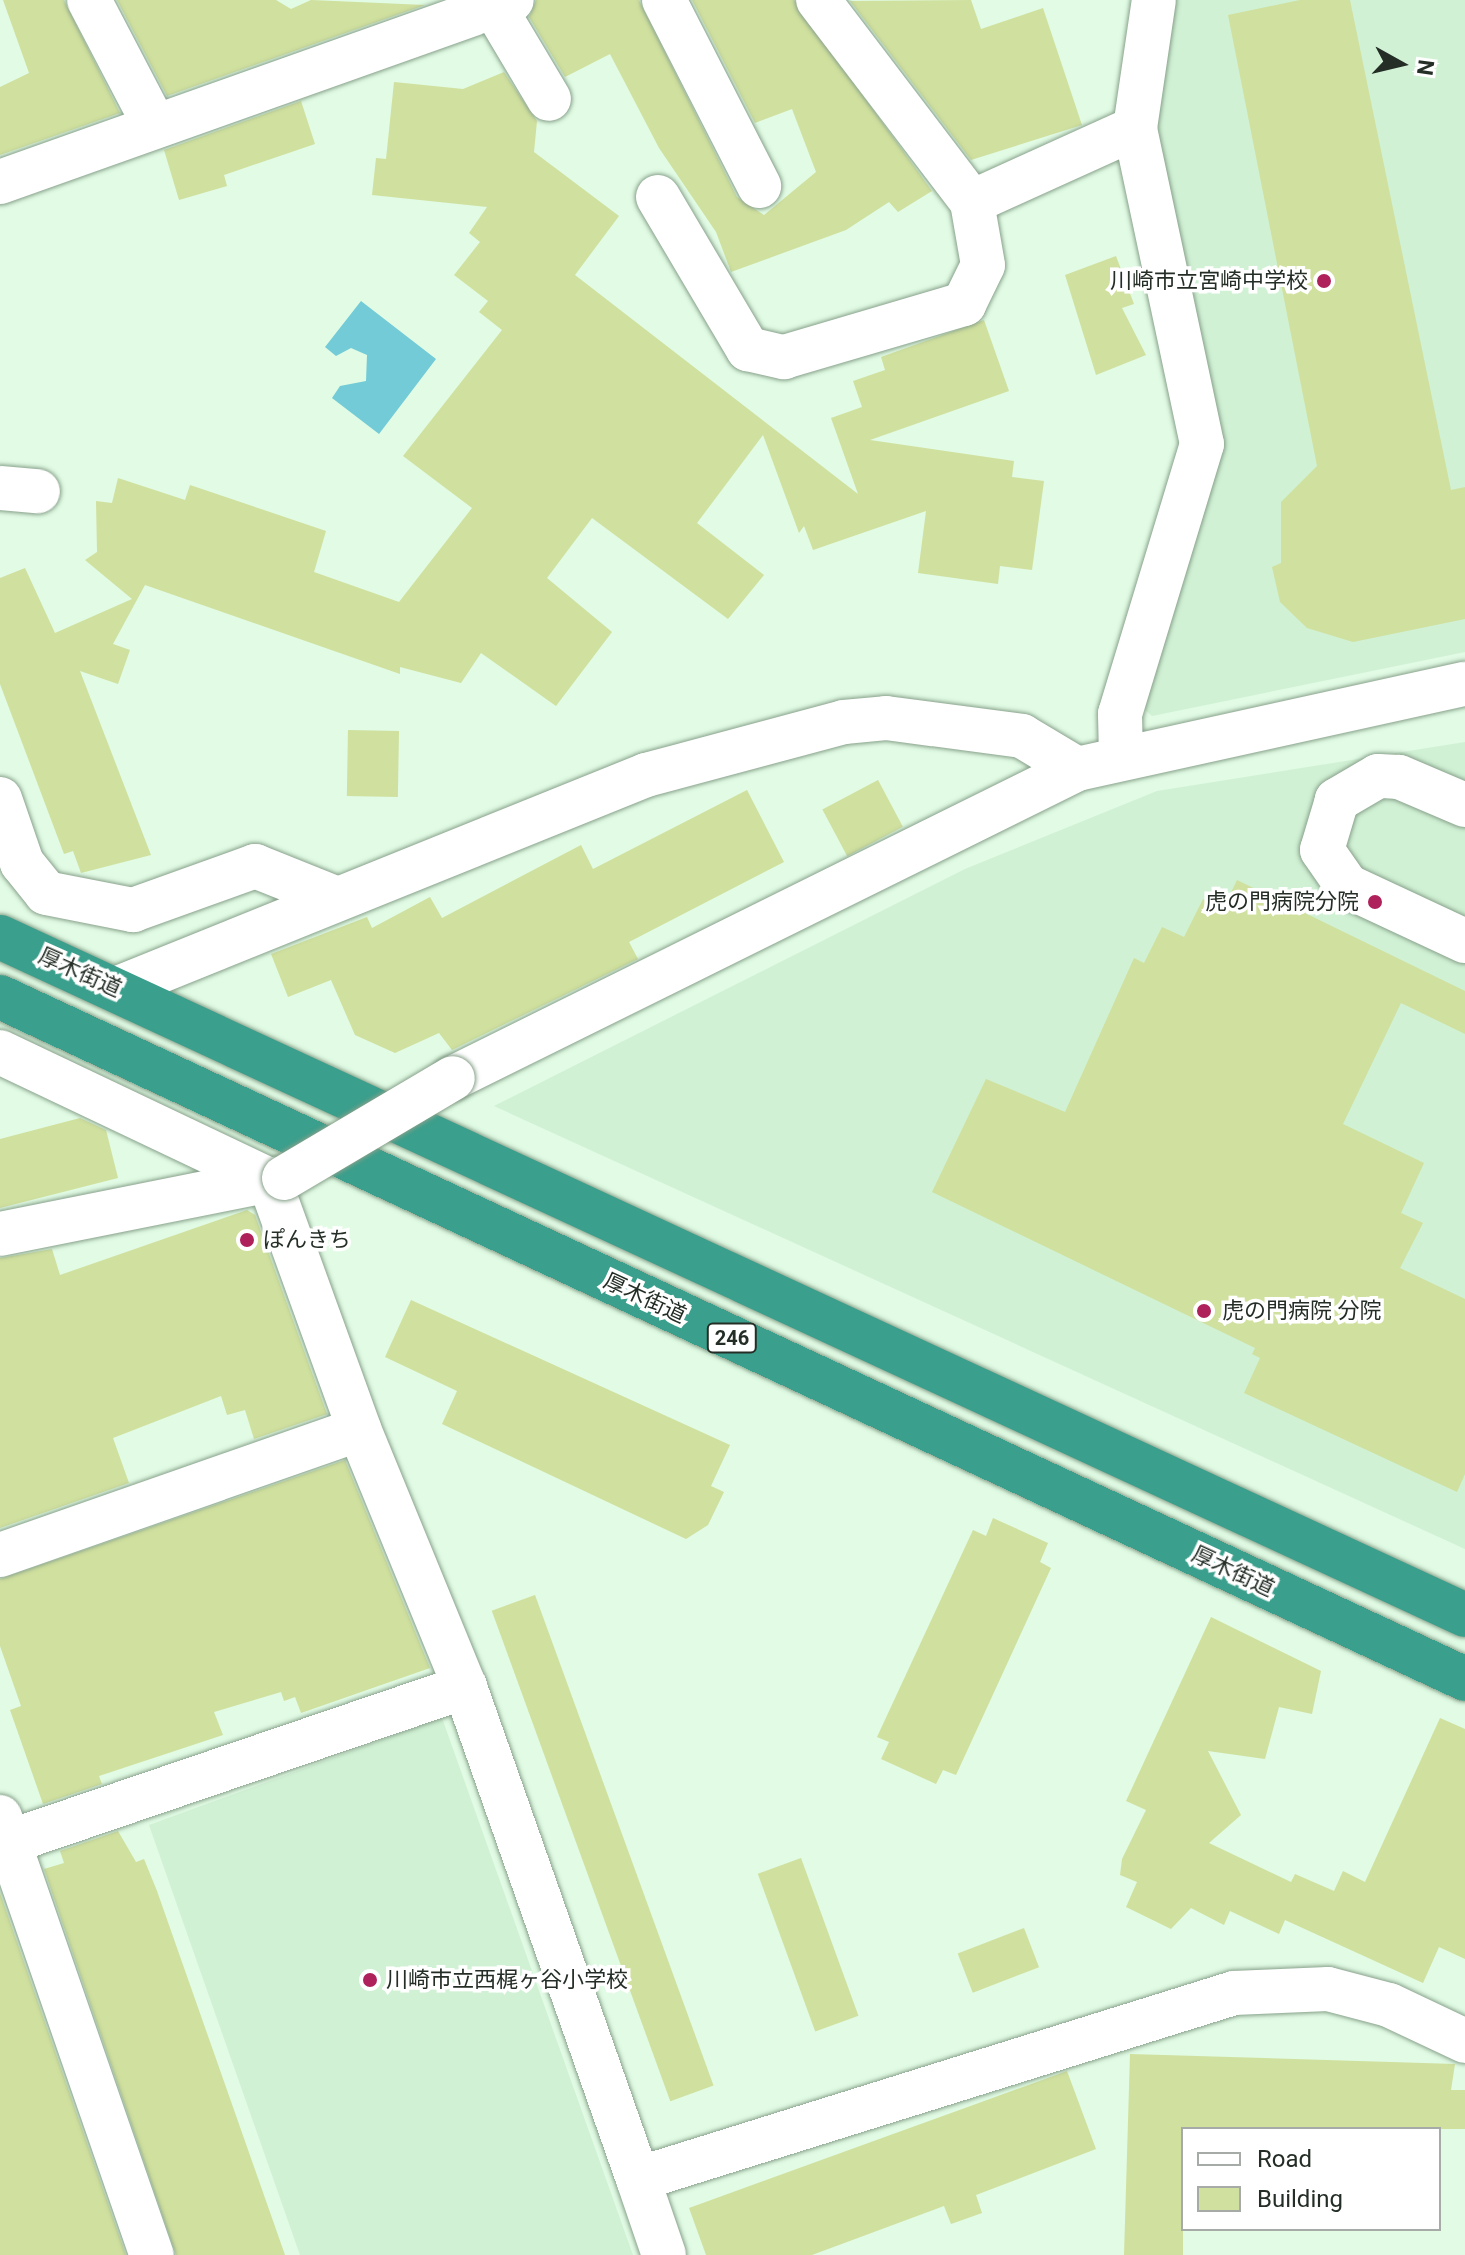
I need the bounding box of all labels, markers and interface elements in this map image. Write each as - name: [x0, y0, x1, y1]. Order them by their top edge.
- north arrow: [1361, 24, 1441, 104]
- text: N: [1412, 58, 1439, 77]
- place label: 川崎市立宮崎中学校: [1110, 268, 1308, 294]
- marker: 川崎市立宮崎中学校: [1315, 272, 1333, 290]
- place label: 虎の門病院分院: [1205, 889, 1359, 915]
- marker: 虎の門病院分院: [1366, 893, 1384, 911]
- street label: 厚木街道: [34, 942, 126, 1002]
- place label: ぽんきち: [263, 1227, 351, 1253]
- marker: ぽんきち: [238, 1231, 256, 1249]
- street label: 厚木街道: [600, 1267, 690, 1329]
- place label: 虎の門病院 分院: [1222, 1298, 1381, 1324]
- marker: 虎の門病院 分院: [1193, 1300, 1215, 1322]
- road number: 246: [706, 1322, 758, 1354]
- street label: 厚木街道: [1188, 1540, 1278, 1602]
- place label: 川崎市立西梶ヶ谷小学校: [386, 1967, 628, 1993]
- marker: 川崎市立西梶ヶ谷小学校: [361, 1971, 379, 1989]
- legend: [1181, 2127, 1441, 2231]
- text: Road: [1257, 2145, 1312, 2173]
- text: Building: [1257, 2185, 1343, 2213]

